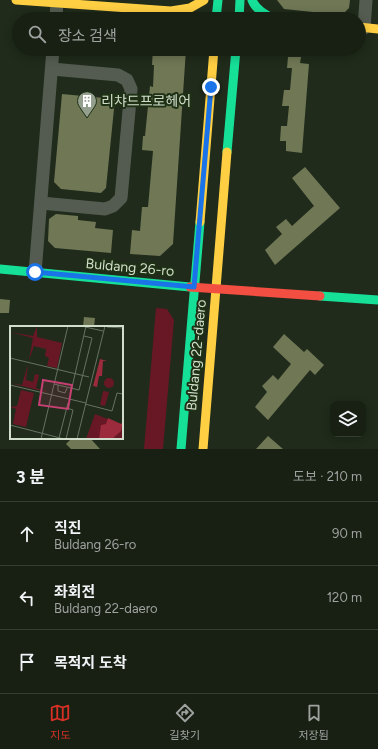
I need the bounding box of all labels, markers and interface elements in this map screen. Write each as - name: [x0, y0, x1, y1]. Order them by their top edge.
- search box: [12, 12, 366, 56]
- icon: search: [26, 23, 48, 45]
- text: 장소 검색: [58, 27, 117, 45]
- route end: [202, 78, 220, 96]
- building icon: 리챠드프로헤어: [76, 90, 98, 118]
- place label: 리챠드프로헤어: [101, 93, 191, 110]
- street label: Buldang 26-ro: [85, 255, 175, 280]
- route start: [26, 263, 44, 281]
- street label: Buldang 22-daero: [183, 299, 210, 411]
- inset map: [10, 326, 123, 439]
- map controls: [330, 401, 366, 437]
- button: layers: [330, 401, 366, 437]
- text: 3 분: [16, 467, 45, 487]
- text: 도보 · 210 m: [293, 469, 362, 484]
- text: 직진: [54, 519, 82, 537]
- icon: ahead: [16, 523, 38, 545]
- text: 90 m: [332, 526, 362, 541]
- text: Buldang 26-ro: [54, 537, 136, 552]
- text: 좌회전: [54, 583, 95, 601]
- icon: left: [16, 587, 38, 609]
- text: 120 m: [327, 590, 362, 605]
- text: Buldang 22-daero: [54, 601, 158, 616]
- icon: arrive: [16, 651, 38, 673]
- text: 목적지 도착: [54, 654, 127, 672]
- tab: 지도: [49, 702, 71, 742]
- tab: 길찾기: [170, 702, 200, 742]
- tab: 저장됨: [298, 702, 329, 742]

